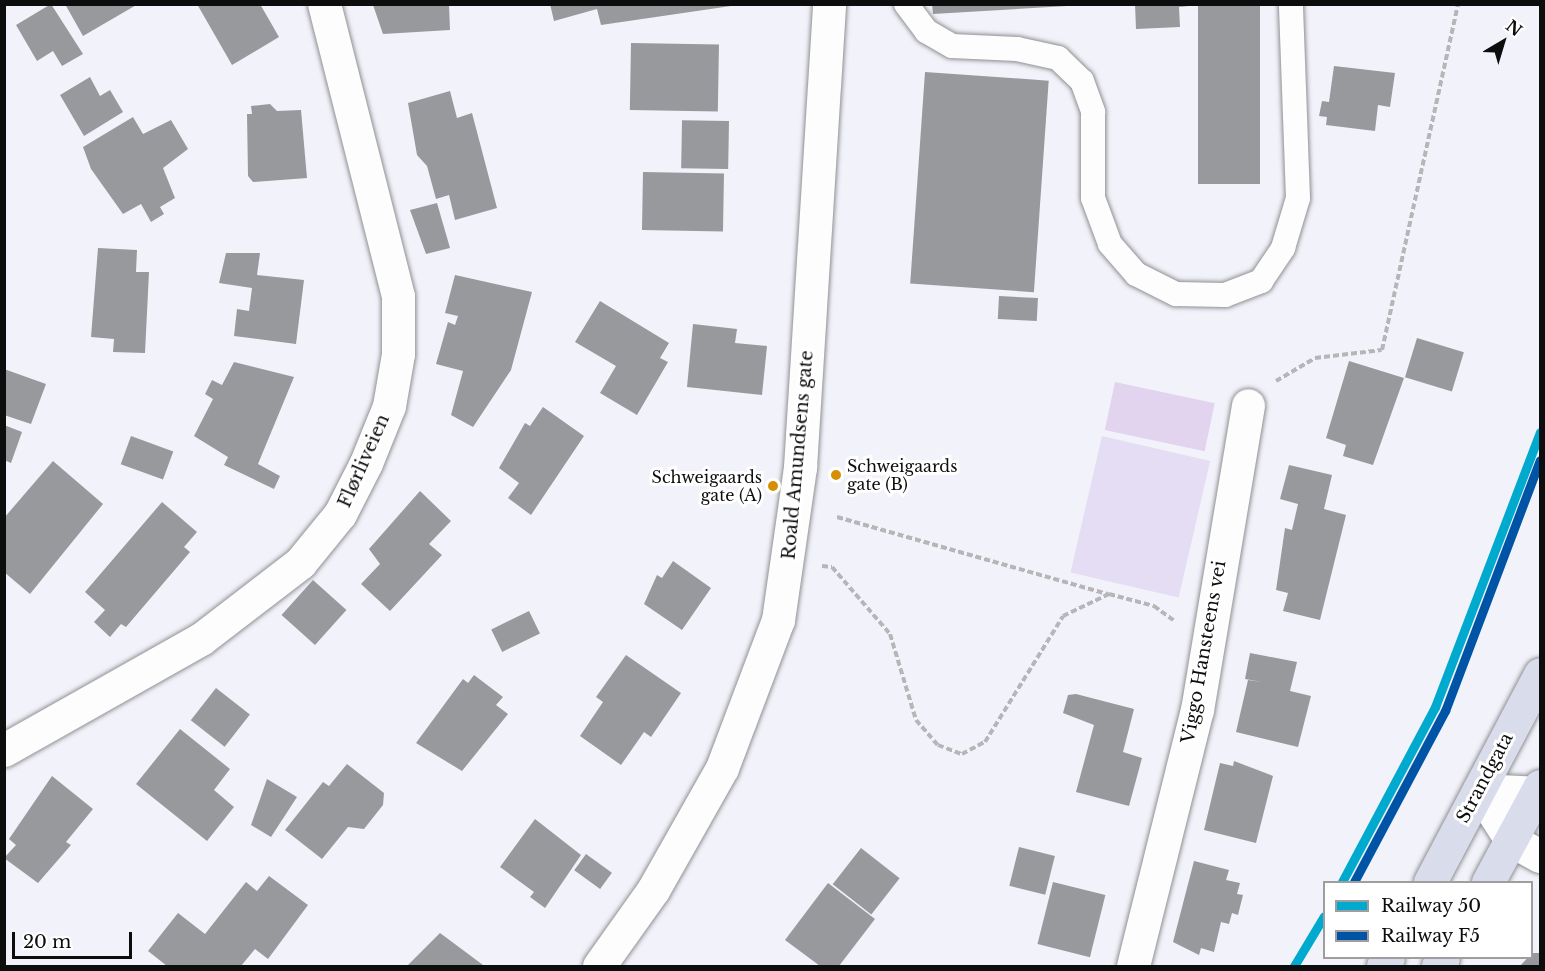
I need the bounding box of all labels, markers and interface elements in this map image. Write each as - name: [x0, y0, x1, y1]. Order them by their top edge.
- north arrow: [1473, 12, 1533, 72]
- text: N: [1502, 15, 1526, 40]
- street label: Roald Amundsens gate: [778, 349, 818, 561]
- street label: Flørliveien: [334, 411, 394, 511]
- place label: Schweigaards gate (B): [847, 456, 957, 494]
- place label: Schweigaards gate (A): [652, 467, 762, 505]
- marker: Schweigaards gate (B): [830, 469, 842, 481]
- marker: Schweigaards gate (A): [767, 480, 779, 492]
- street label: Viggo Hansteens vei: [1177, 559, 1231, 745]
- street label: Strandgata: [1452, 729, 1518, 827]
- legend: [1323, 881, 1533, 959]
- text: Railway 50: [1381, 895, 1481, 917]
- scale bar: [15, 920, 135, 958]
- text: Railway F5: [1381, 925, 1480, 947]
- text: 20 m: [23, 931, 71, 953]

